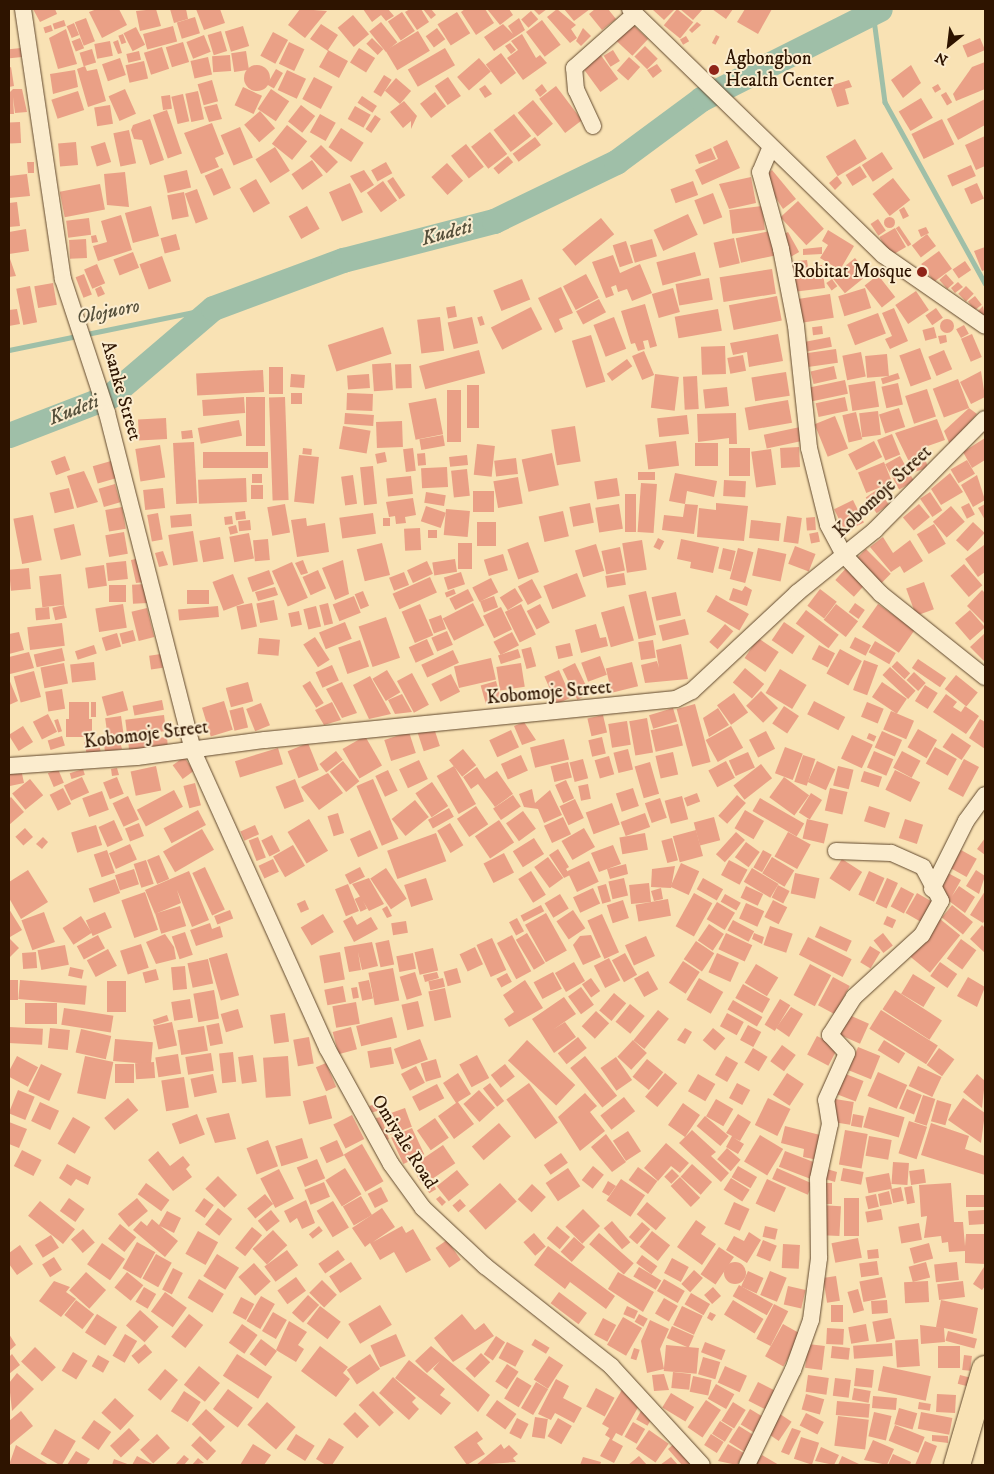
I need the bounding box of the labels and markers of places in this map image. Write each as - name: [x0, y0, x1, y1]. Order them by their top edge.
- place label: Agbongbon Health Center: [725, 48, 834, 92]
- marker: Agbongbon Health Center: [707, 63, 721, 77]
- place label: Robitat Mosque: [793, 261, 912, 283]
- marker: Robitat Mosque: [916, 266, 928, 278]

